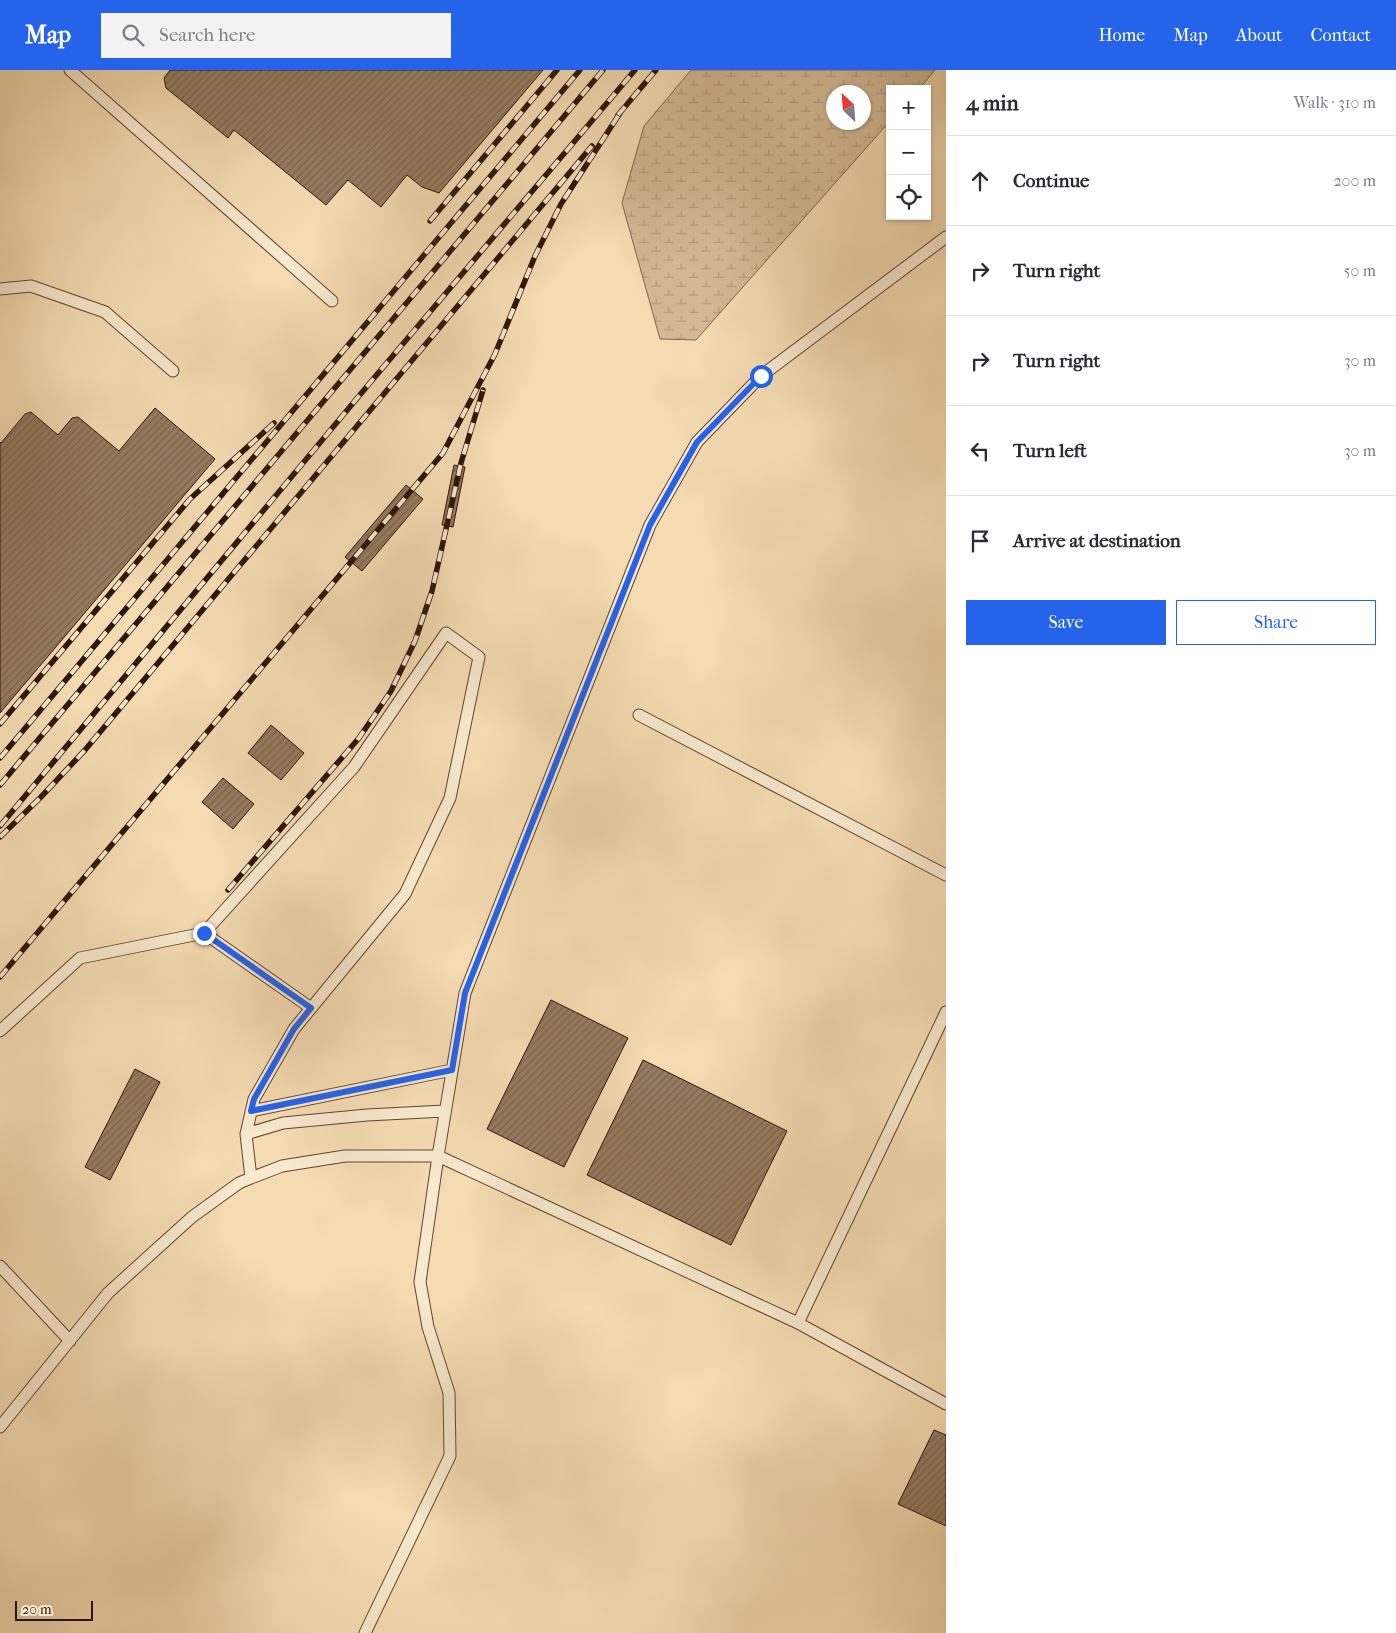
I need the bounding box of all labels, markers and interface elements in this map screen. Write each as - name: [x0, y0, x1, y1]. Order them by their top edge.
- search box: [101, 13, 451, 58]
- text: Map: [25, 21, 71, 49]
- icon: search: [119, 21, 147, 49]
- text: Search here: [159, 24, 255, 46]
- text: Home: [1098, 25, 1145, 46]
- text: Map: [1173, 25, 1208, 46]
- text: About: [1236, 25, 1282, 46]
- text: Contact: [1310, 25, 1371, 46]
- north arrow: [826, 85, 871, 130]
- map controls: [886, 85, 931, 220]
- button: +: [886, 85, 931, 130]
- text: 4 min: [966, 91, 1019, 115]
- text: Walk · 310 m: [1293, 93, 1376, 112]
- button: −: [886, 130, 931, 175]
- icon: ahead: [966, 167, 994, 195]
- text: Continue: [1013, 170, 1089, 192]
- text: 200 m: [1333, 171, 1376, 190]
- button: locate: [886, 175, 931, 220]
- icon: right: [966, 257, 994, 285]
- text: Turn right: [1013, 260, 1100, 282]
- text: 50 m: [1344, 261, 1376, 280]
- icon: right: [966, 347, 994, 375]
- text: Turn right: [1013, 350, 1100, 372]
- text: 30 m: [1344, 351, 1376, 370]
- route start: [750, 365, 773, 388]
- icon: left: [966, 437, 994, 465]
- text: Turn left: [1013, 440, 1087, 462]
- text: 30 m: [1344, 441, 1376, 460]
- icon: arrive: [966, 527, 994, 555]
- text: Arrive at destination: [1013, 530, 1181, 552]
- button: Save: [966, 600, 1166, 645]
- button: Share: [1176, 600, 1376, 645]
- route end: [193, 922, 216, 945]
- scale bar: [15, 1598, 92, 1621]
- text: 20 m: [22, 1601, 52, 1618]

